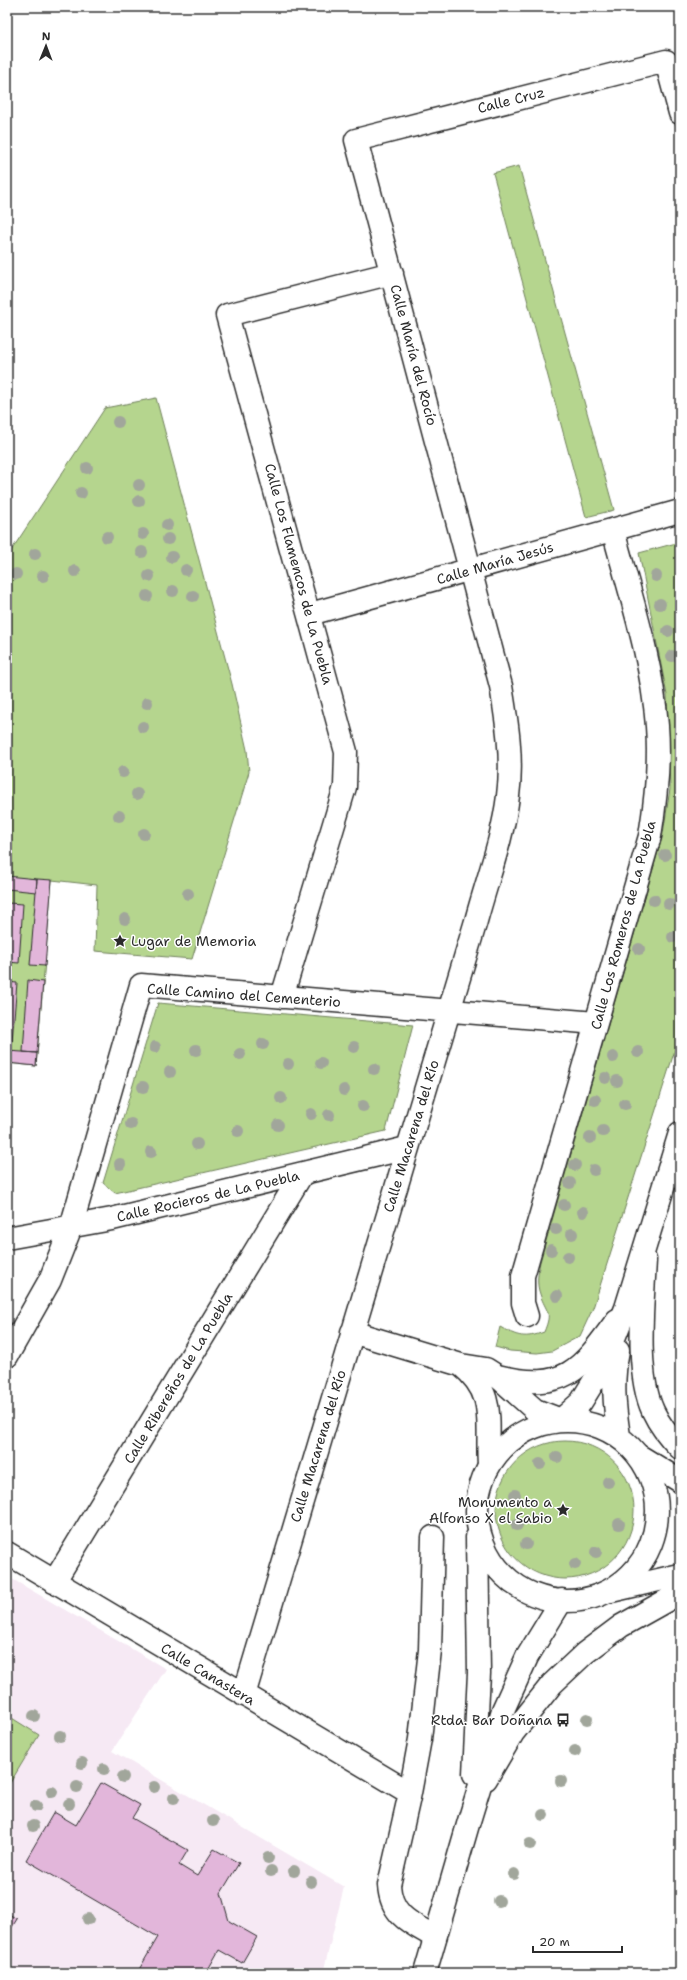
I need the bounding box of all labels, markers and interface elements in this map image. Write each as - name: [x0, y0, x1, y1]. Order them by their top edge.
- north arrow: [26, 26, 66, 66]
- text: N: [42, 29, 51, 44]
- street label: Calle Cruz: [476, 83, 546, 117]
- street label: Calle María del Rocío: [386, 282, 442, 428]
- street label: Calle Los Flamencos de La Puebla: [261, 461, 337, 687]
- street label: Calle María Jesús: [434, 538, 556, 588]
- street label: Calle Los Romeros de La Puebla: [586, 818, 660, 1032]
- place label: Lugar de Memoria: [131, 932, 256, 950]
- place icon: Lugar de Memoria: [112, 933, 128, 949]
- street label: Calle Camino del Cementerio: [147, 979, 341, 1011]
- street label: Calle Macarena del Río: [379, 1058, 443, 1214]
- street label: Calle Rocieros de La Puebla: [115, 1166, 301, 1226]
- street label: Calle Ribereños de La Puebla: [120, 1289, 237, 1467]
- street label: Calle Macarena del Río: [286, 1368, 350, 1524]
- place label: Monumento a Alfonso X el Sabio: [429, 1493, 552, 1527]
- place icon: Monumento a Alfonso X el Sabio: [555, 1502, 571, 1518]
- street label: Calle Canastera: [158, 1639, 259, 1709]
- place label: Rtda. Bar Doñana: [431, 1711, 552, 1729]
- bus stop icon: Rtda. Bar Doñana: [555, 1712, 571, 1728]
- scale bar: [533, 1928, 622, 1954]
- text: 20 m: [539, 1934, 570, 1950]

